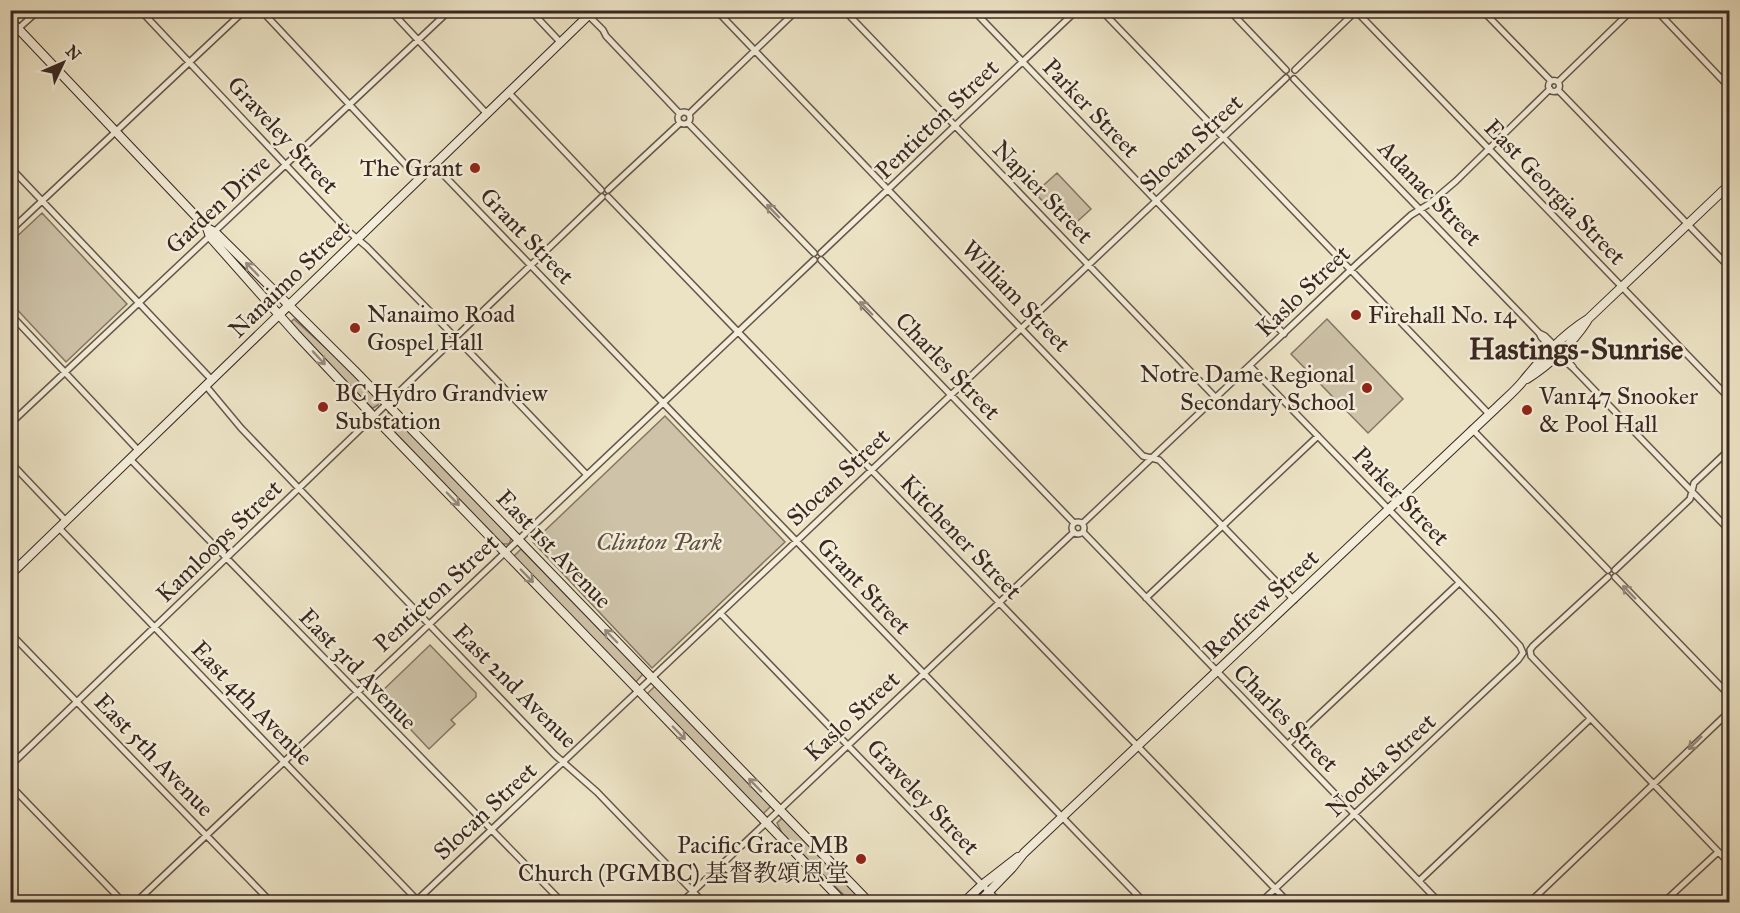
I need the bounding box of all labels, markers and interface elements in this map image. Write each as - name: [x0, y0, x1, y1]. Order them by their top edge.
- north arrow: [33, 33, 93, 93]
- text: N: [62, 41, 85, 65]
- street label: Penticton Street: [869, 52, 1005, 185]
- street label: Parker Street: [1036, 52, 1146, 164]
- street label: Graveley Street: [221, 70, 345, 200]
- street label: Slocan Street: [1133, 87, 1249, 198]
- street label: East Georgia Street: [1478, 113, 1633, 272]
- street label: Adanac Street: [1371, 133, 1488, 253]
- street label: Napier Street: [986, 134, 1100, 250]
- street label: Garden Drive: [159, 148, 277, 260]
- place label: The Grant: [360, 153, 464, 183]
- marker: The Grant: [468, 161, 482, 175]
- street label: Grant Street: [474, 181, 581, 291]
- one-way arrow: [766, 203, 780, 218]
- street label: Nanaimo Street: [222, 213, 356, 344]
- street label: William Street: [955, 234, 1077, 359]
- street label: Kaslo Street: [1250, 238, 1357, 343]
- one-way arrow: [244, 262, 259, 277]
- place label: Nanaimo Road Gospel Hall: [367, 299, 515, 357]
- one-way arrow: [859, 300, 873, 315]
- place label: Firehall No. 14: [1368, 300, 1517, 330]
- street label: Charles Street: [889, 306, 1007, 427]
- marker: Firehall No. 14: [1349, 308, 1363, 322]
- marker: Nanaimo Road Gospel Hall: [348, 321, 362, 335]
- district label: Hastings-Sunrise: [1469, 331, 1684, 367]
- one-way arrow: [312, 351, 326, 366]
- place label: Notre Dame Regional Secondary School: [1140, 359, 1356, 417]
- place label: BC Hydro Grandview Substation: [335, 378, 549, 436]
- marker: Notre Dame Regional Secondary School: [1360, 381, 1374, 395]
- place label: Van147 Snooker & Pool Hall: [1538, 381, 1698, 439]
- marker: BC Hydro Grandview Substation: [316, 400, 330, 414]
- marker: Van147 Snooker & Pool Hall: [1520, 403, 1534, 417]
- street label: Slocan Street: [780, 421, 896, 532]
- street label: Parker Street: [1346, 440, 1456, 552]
- street label: Kitchener Street: [894, 468, 1028, 606]
- street label: Kamloops Street: [150, 473, 289, 609]
- street label: East 1st Avenue: [490, 483, 618, 615]
- one-way arrow: [446, 492, 461, 507]
- street label: Penticton Street: [367, 527, 505, 658]
- park label: Clinton Park: [596, 527, 722, 557]
- street label: Grant Street: [811, 531, 918, 641]
- street label: Renfrew Street: [1197, 543, 1325, 665]
- one-way arrow: [520, 569, 534, 584]
- one-way arrow: [1622, 585, 1637, 600]
- street label: East 3rd Avenue: [293, 602, 423, 736]
- street label: East 2nd Avenue: [446, 617, 584, 755]
- one-way arrow: [604, 628, 618, 643]
- street label: East 4th Avenue: [185, 634, 319, 772]
- street label: Charles Street: [1227, 658, 1345, 779]
- street label: Kaslo Street: [798, 664, 906, 768]
- street label: East 5th Avenue: [88, 687, 220, 823]
- street label: Nootka Street: [1320, 706, 1442, 823]
- one-way arrow: [671, 725, 685, 740]
- street label: Graveley Street: [860, 733, 986, 862]
- one-way arrow: [1688, 736, 1703, 750]
- street label: Slocan Street: [427, 755, 543, 866]
- one-way arrow: [748, 777, 763, 792]
- place label: Pacific Grace MB Church (PGMBC) 基督教頌恩堂: [518, 830, 849, 888]
- marker: Pacific Grace MB Church (PGMBC) 基督教頌恩堂: [854, 852, 868, 866]

